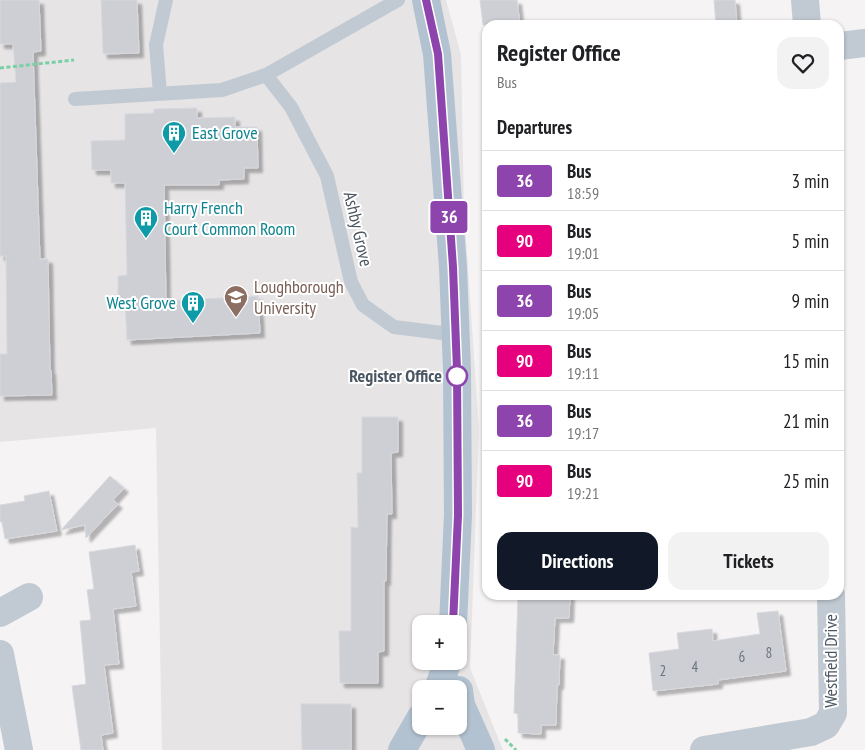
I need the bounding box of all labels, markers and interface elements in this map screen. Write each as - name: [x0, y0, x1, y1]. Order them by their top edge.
- text: Register Office: [497, 37, 621, 68]
- button: heart: [777, 37, 829, 89]
- text: Bus: [497, 72, 517, 92]
- text: Departures: [497, 115, 572, 139]
- building icon: East Grove: [161, 120, 187, 154]
- place label: East Grove: [192, 121, 258, 144]
- text: Bus: [567, 159, 591, 183]
- text: 36: [516, 169, 533, 192]
- text: 3 min: [792, 169, 829, 193]
- text: 18:59: [567, 183, 599, 203]
- street label: Ashby Grove: [339, 189, 378, 269]
- place label: Harry French Court Common Room: [164, 196, 295, 240]
- line badge: 36: [426, 201, 472, 233]
- building icon: Harry French Court Common Room: [133, 205, 159, 239]
- text: 36: [440, 205, 458, 228]
- text: Bus: [567, 219, 591, 243]
- text: 90: [516, 229, 533, 252]
- text: 5 min: [792, 229, 829, 253]
- text: 19:01: [567, 243, 599, 263]
- place label: Loughborough University: [254, 275, 344, 319]
- text: Bus: [567, 279, 591, 303]
- school or university icon: Loughborough University: [223, 284, 249, 318]
- text: 36: [516, 289, 533, 312]
- text: 9 min: [792, 289, 829, 313]
- building icon: West Grove: [180, 290, 206, 324]
- place label: West Grove: [106, 291, 176, 314]
- text: 19:05: [567, 303, 599, 323]
- text: Bus: [567, 339, 591, 363]
- text: 90: [516, 349, 533, 372]
- text: 15 min: [783, 349, 829, 373]
- text: 19:11: [567, 363, 599, 383]
- place label: Register Office: [349, 364, 442, 387]
- marker: Register Office: [446, 365, 468, 387]
- text: Bus: [567, 399, 591, 423]
- text: 36: [516, 409, 533, 432]
- text: 21 min: [783, 409, 829, 433]
- text: 19:17: [567, 423, 599, 443]
- text: Bus: [567, 459, 591, 483]
- text: 90: [516, 469, 533, 492]
- text: 25 min: [783, 469, 829, 493]
- text: 19:21: [567, 483, 599, 503]
- button: Directions: [497, 532, 658, 590]
- button: Tickets: [668, 532, 829, 590]
- street label: Westfield Drive: [819, 614, 842, 708]
- map controls: [412, 615, 467, 735]
- button: +: [412, 615, 467, 670]
- house number: 8: [766, 643, 772, 662]
- house number: 6: [739, 647, 746, 666]
- house number: 4: [692, 657, 699, 676]
- house number: 2: [660, 661, 666, 680]
- button: −: [412, 680, 467, 735]

